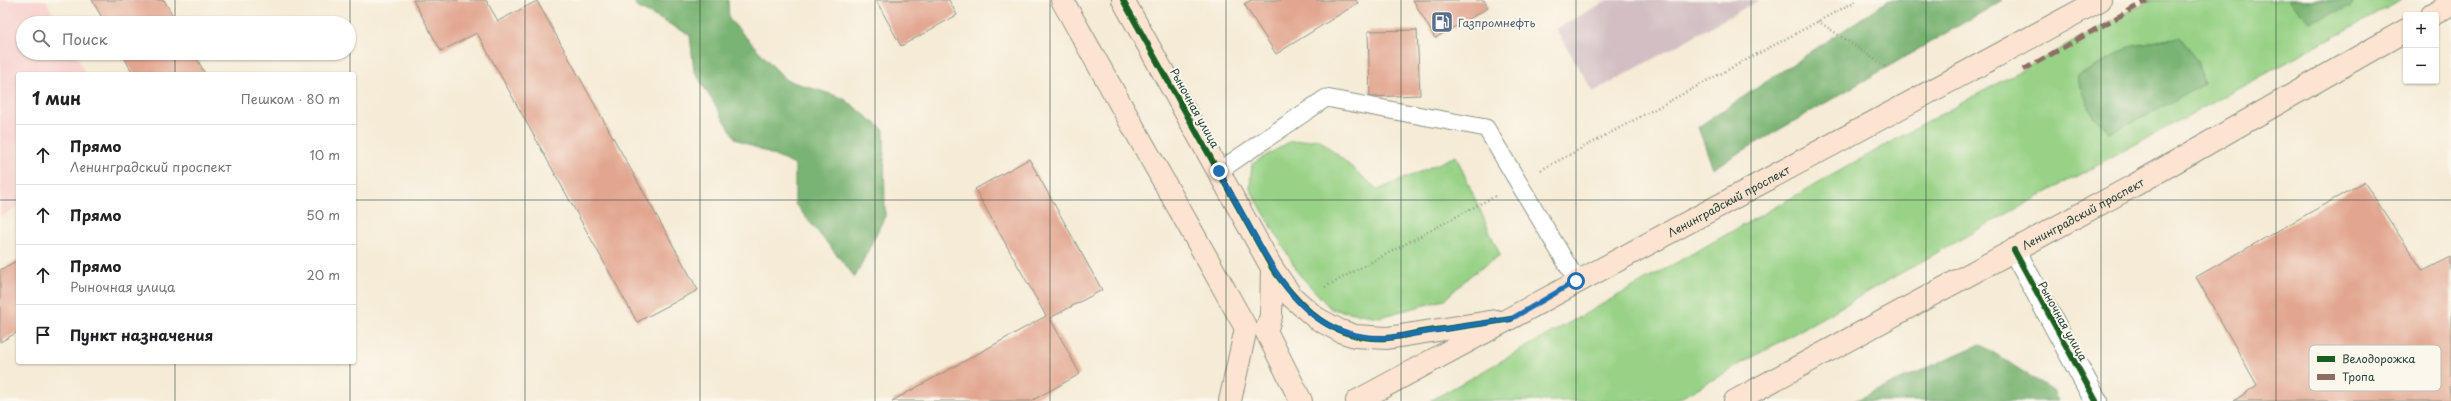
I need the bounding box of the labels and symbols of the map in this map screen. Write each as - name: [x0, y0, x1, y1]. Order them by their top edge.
- fuel station icon: Газпромнефть: [1429, 9, 1455, 35]
- place label: Газпромнефть: [1458, 14, 1535, 31]
- street label: Рыночная улица: [1166, 65, 1224, 151]
- street label: Ленинградский проспект: [1664, 160, 1793, 241]
- route end: [1210, 162, 1228, 180]
- street label: Ленинградский проспект: [2018, 173, 2147, 253]
- route start: [1567, 272, 1585, 290]
- street label: Рыночная улица: [2034, 278, 2092, 364]
- legend: [2309, 345, 2441, 391]
- text: Велодорожка: [2342, 350, 2415, 367]
- text: Тропа: [2342, 368, 2375, 385]

